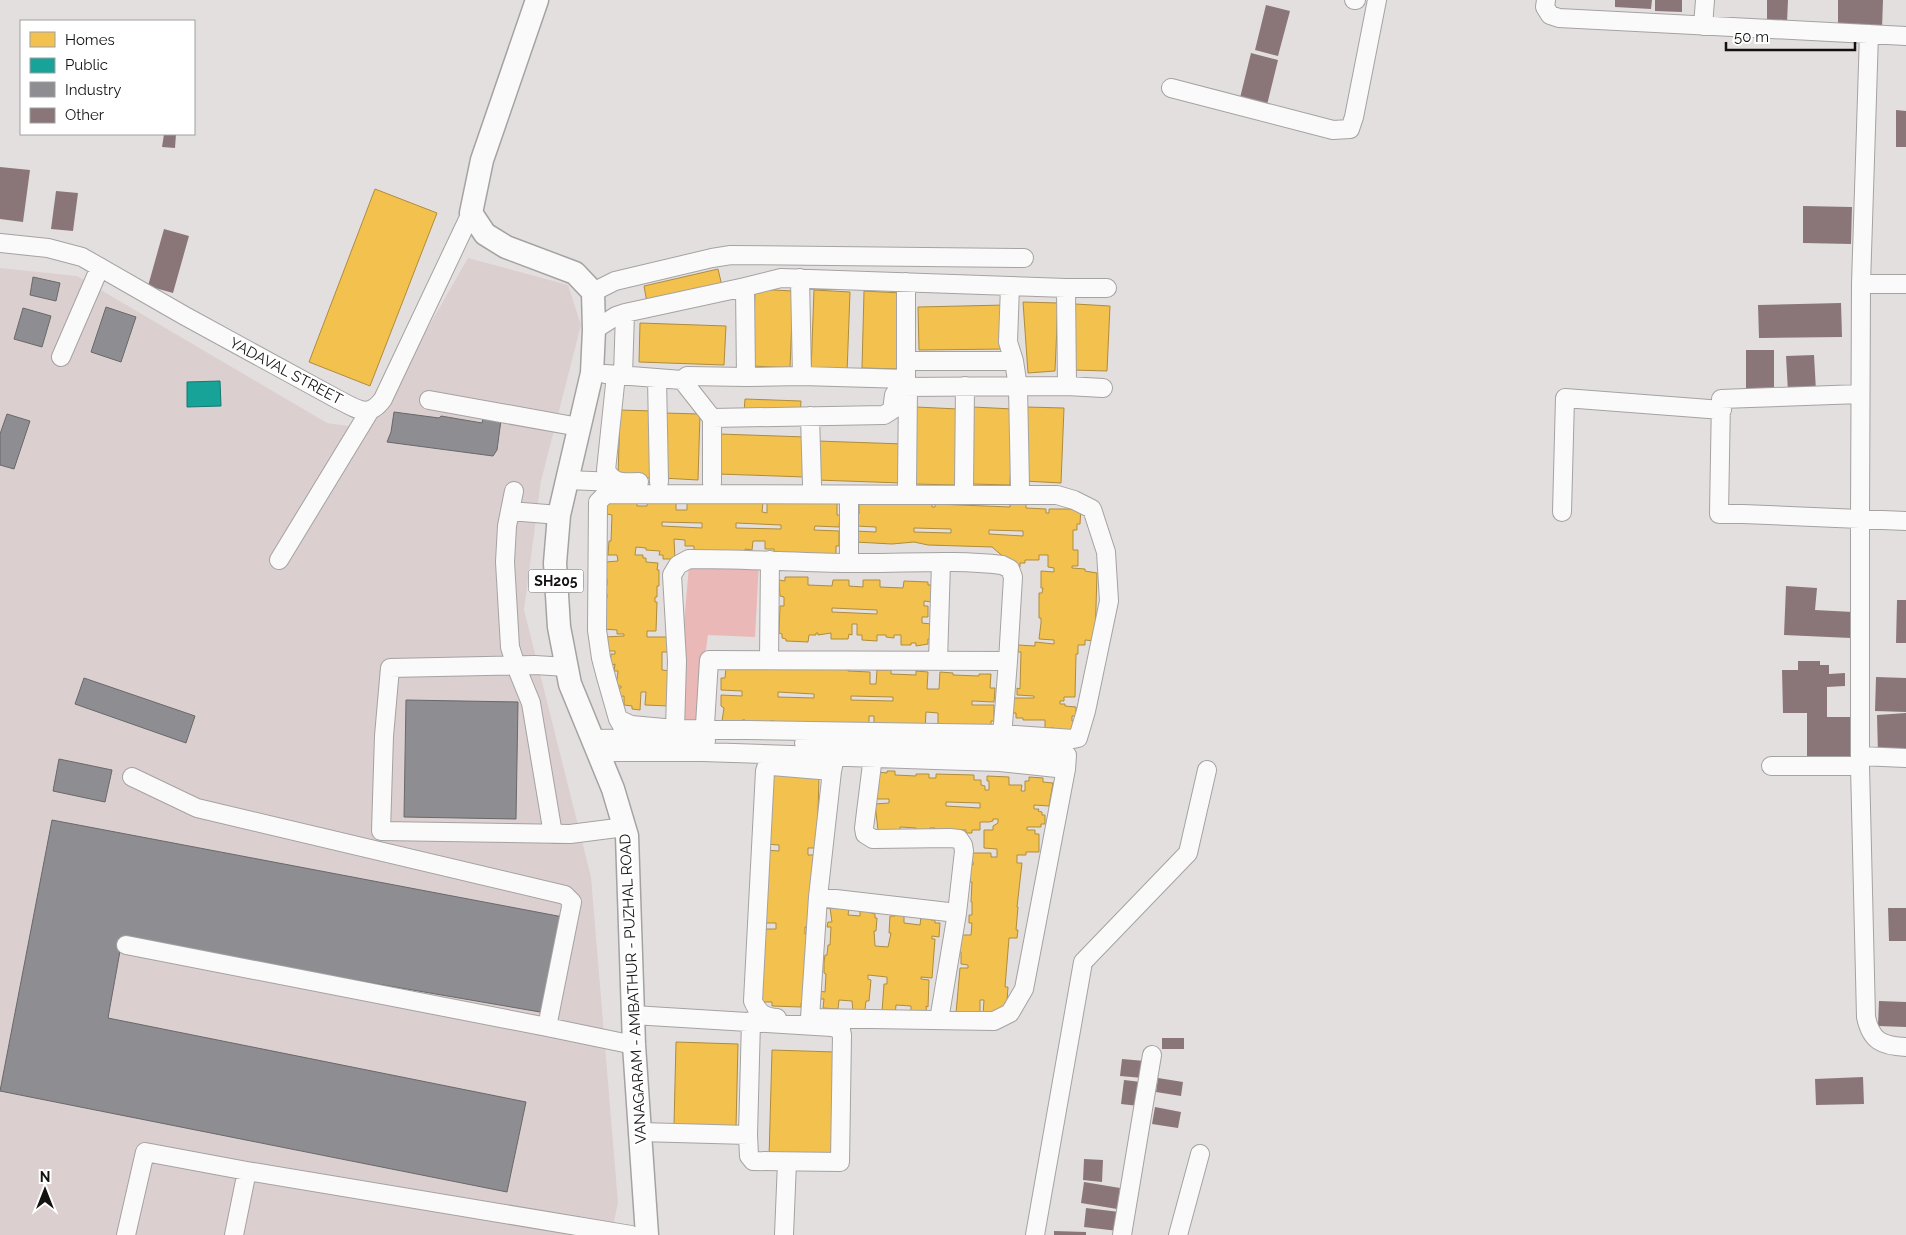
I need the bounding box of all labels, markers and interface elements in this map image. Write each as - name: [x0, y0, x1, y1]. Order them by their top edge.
- legend: [20, 20, 195, 135]
- scale bar: [1726, 20, 1855, 52]
- text: 50 m: [1734, 28, 1769, 46]
- text: Homes: [65, 31, 115, 49]
- text: Public: [65, 56, 108, 74]
- text: Industry: [65, 81, 121, 99]
- text: Other: [65, 106, 105, 124]
- street label: YADAVAL STREET: [226, 334, 346, 408]
- road number: SH205: [528, 570, 584, 592]
- street label: VANAGARAM - AMBATHUR - PUZHAL ROAD: [616, 833, 650, 1145]
- north arrow: [20, 1165, 70, 1215]
- text: N: [40, 1169, 50, 1185]

